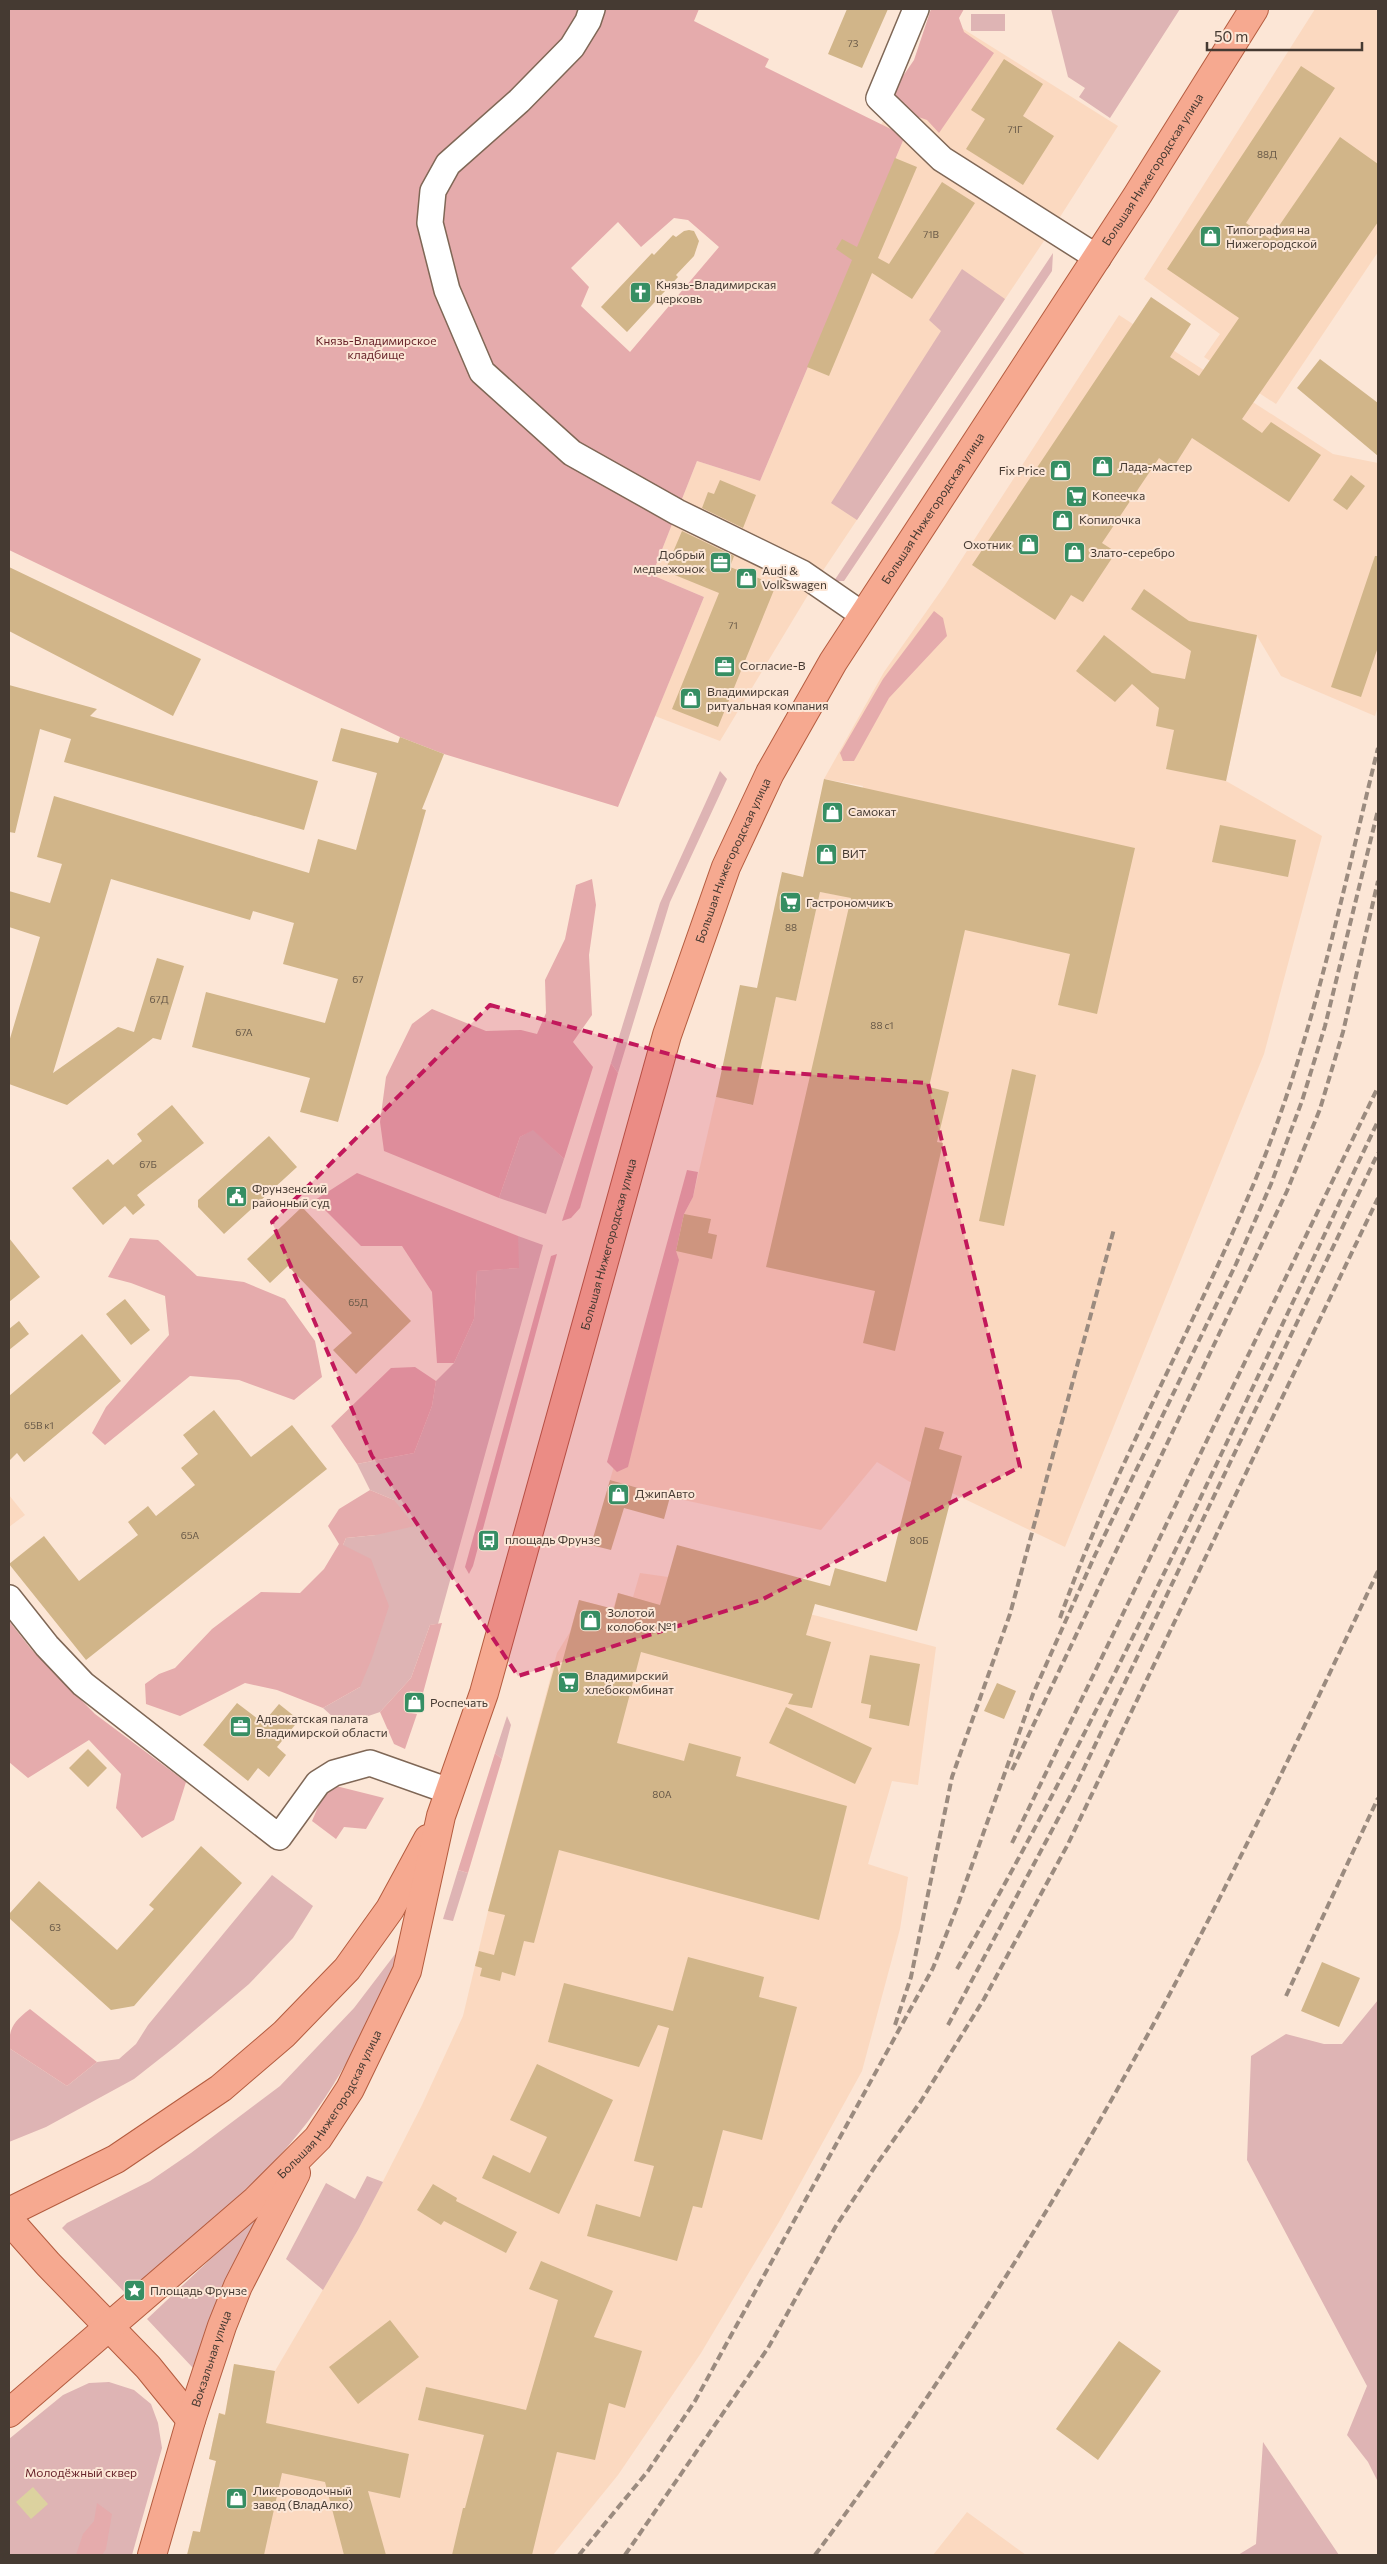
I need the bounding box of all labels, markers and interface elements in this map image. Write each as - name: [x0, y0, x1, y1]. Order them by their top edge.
- scale bar: [1207, 20, 1362, 52]
- text: 50 m: [1214, 27, 1248, 45]
- house number: 73: [848, 37, 859, 49]
- street label: Большая Нижегородская улица: [1099, 90, 1206, 248]
- house number: 71Г: [1007, 123, 1023, 135]
- house number: 88Д: [1257, 148, 1277, 160]
- place label: Типография на Нижегородской: [1226, 222, 1317, 250]
- shop icon: Типография на Нижегородской: [1198, 225, 1222, 249]
- house number: 71В: [923, 228, 940, 240]
- place label: Князь-Владимирская церковь: [656, 277, 776, 305]
- church icon: Князь-Владимирская церковь: [628, 280, 652, 304]
- park label: Князь-Владимирское кладбище: [315, 333, 437, 361]
- street label: Большая Нижегородская улица: [878, 430, 987, 586]
- shop icon: Лада-мастер: [1091, 455, 1115, 479]
- shop icon: Fix Price: [1049, 459, 1073, 483]
- place label: Лада-мастер: [1119, 459, 1192, 473]
- place label: Fix Price: [999, 463, 1045, 477]
- supermarket icon: Копеечка: [1064, 484, 1088, 508]
- place label: Копеечка: [1092, 488, 1145, 502]
- shop icon: Копилочка: [1051, 508, 1075, 532]
- place label: Копилочка: [1079, 512, 1141, 526]
- shop icon: Охотник: [1016, 533, 1040, 557]
- place label: Охотник: [963, 537, 1013, 551]
- shop icon: Злато-серебро: [1062, 541, 1086, 565]
- place label: Злато-серебро: [1090, 545, 1175, 559]
- place label: Добрый медвежонок: [634, 547, 706, 575]
- office icon: Добрый медвежонок: [709, 550, 733, 574]
- place label: Audi & Volkswagen: [762, 563, 827, 591]
- shop icon: Audi & Volkswagen: [734, 566, 758, 590]
- house number: 71: [728, 619, 738, 631]
- office icon: Согласие-В: [712, 654, 736, 678]
- place label: Согласие-В: [740, 658, 806, 672]
- place label: Владимирская ритуальная компания: [707, 684, 829, 712]
- shop icon: Владимирская ритуальная компания: [679, 687, 703, 711]
- street label: Большая Нижегородская улица: [692, 775, 773, 945]
- shop icon: Самокат: [820, 800, 844, 824]
- place label: Самокат: [848, 804, 897, 818]
- shop icon: ВИТ: [814, 842, 838, 866]
- place label: ВИТ: [842, 846, 867, 860]
- supermarket icon: Гастрономчикъ: [778, 891, 802, 915]
- place label: Гастрономчикъ: [806, 895, 894, 909]
- house number: 88: [785, 921, 797, 933]
- house number: 67: [352, 973, 364, 985]
- house number: 67Д: [149, 993, 169, 1005]
- house number: 88 с1: [870, 1019, 894, 1031]
- house number: 67А: [235, 1026, 253, 1038]
- street label: Большая Нижегородская улица: [577, 1157, 638, 1332]
- house number: 67Б: [139, 1158, 157, 1170]
- place label: Фрунзенский районный суд: [252, 1181, 330, 1209]
- public building icon: Фрунзенский районный суд: [224, 1184, 248, 1208]
- house number: 65Д: [348, 1296, 368, 1308]
- house number: 65В к1: [24, 1419, 54, 1431]
- shop icon: ДжипАвто: [607, 1482, 631, 1506]
- place label: ДжипАвто: [635, 1486, 695, 1500]
- bus stop icon: площадь Фрунзе: [477, 1528, 501, 1552]
- house number: 65А: [181, 1529, 199, 1541]
- place label: площадь Фрунзе: [505, 1532, 600, 1546]
- house number: 80Б: [910, 1534, 928, 1546]
- place label: Золотой колобок №1: [607, 1605, 677, 1633]
- shop icon: Золотой колобок №1: [579, 1608, 603, 1632]
- place label: Владимирский хлебокомбинат: [585, 1668, 674, 1696]
- supermarket icon: Владимирский хлебокомбинат: [557, 1671, 581, 1695]
- shop icon: Роспечать: [402, 1691, 426, 1715]
- place label: Роспечать: [430, 1695, 488, 1709]
- place label: Адвокатская палата Владимирской области: [256, 1711, 388, 1739]
- office icon: Адвокатская палата Владимирской области: [228, 1714, 252, 1738]
- house number: 80А: [652, 1788, 672, 1800]
- house number: 63: [49, 1921, 61, 1933]
- street label: Большая Нижегородская улица: [274, 2027, 383, 2181]
- place icon: Площадь Фрунзе: [122, 2279, 146, 2303]
- place label: Площадь Фрунзе: [150, 2283, 247, 2297]
- street label: Вокзальная улица: [188, 2308, 234, 2409]
- park label: Молодёжный сквер: [25, 2465, 137, 2479]
- place label: Ликероводочный завод (ВладАлко): [253, 2483, 353, 2511]
- shop icon: Ликероводочный завод (ВладАлко): [225, 2486, 249, 2510]

